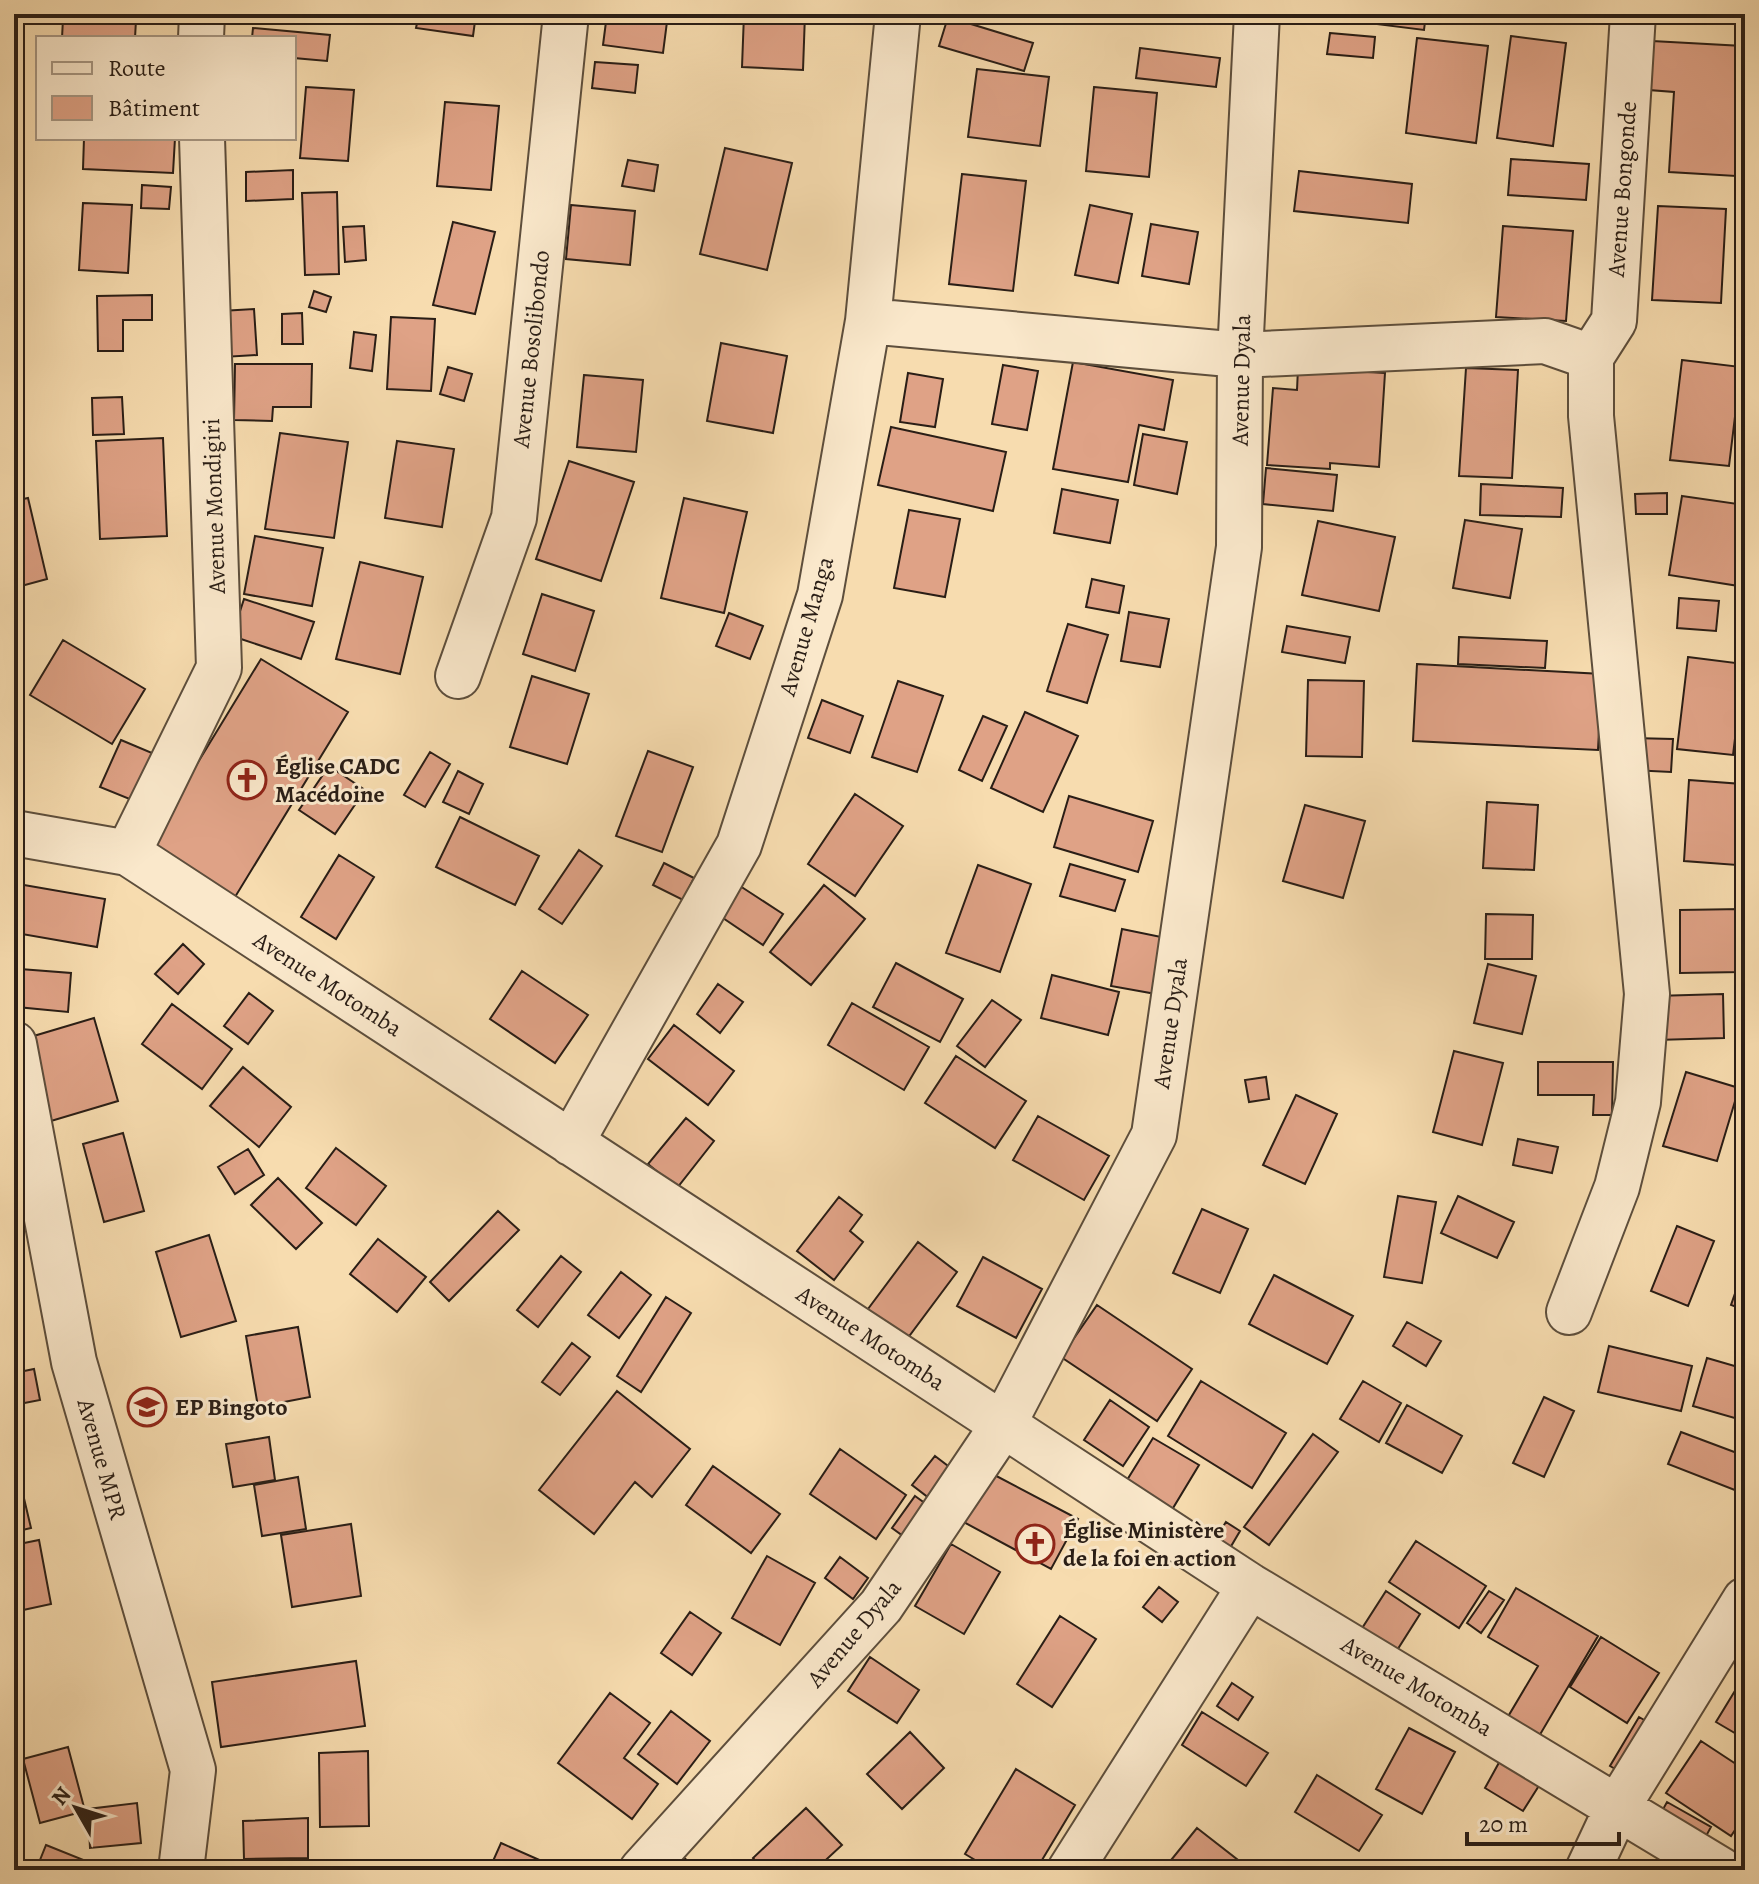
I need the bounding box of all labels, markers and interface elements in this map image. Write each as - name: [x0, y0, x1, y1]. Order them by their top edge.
- legend: [36, 36, 296, 140]
- text: Route: [108, 52, 166, 84]
- text: Bâtiment: [108, 92, 200, 124]
- street label: Avenue Bongonde: [1600, 100, 1644, 279]
- street label: Avenue Bosolibondo: [505, 249, 557, 450]
- street label: Avenue Dyala: [1224, 313, 1258, 447]
- street label: Avenue Mondigiri: [195, 418, 233, 595]
- street label: Avenue Manga: [771, 552, 841, 700]
- place label: Église CADC Macédoine: [275, 750, 400, 810]
- church icon: Église CADC Macédoine: [226, 759, 268, 801]
- street label: Avenue Motomba: [247, 923, 409, 1044]
- street label: Avenue Dyala: [1145, 955, 1195, 1092]
- street label: Avenue Motomba: [790, 1277, 952, 1398]
- school or university icon: EP Bingoto: [126, 1386, 168, 1428]
- place label: EP Bingoto: [175, 1391, 288, 1423]
- street label: Avenue MPR: [69, 1394, 135, 1524]
- place label: Église Ministère de la foi en action: [1063, 1514, 1237, 1574]
- church icon: Église Ministère de la foi en action: [1014, 1523, 1056, 1565]
- street label: Avenue Dyala: [799, 1572, 909, 1695]
- street label: Avenue Motomba: [1335, 1628, 1499, 1744]
- north arrow: [36, 1768, 116, 1848]
- text: N: [45, 1780, 78, 1812]
- scale bar: [1467, 1796, 1619, 1846]
- text: 20 m: [1479, 1808, 1528, 1840]

